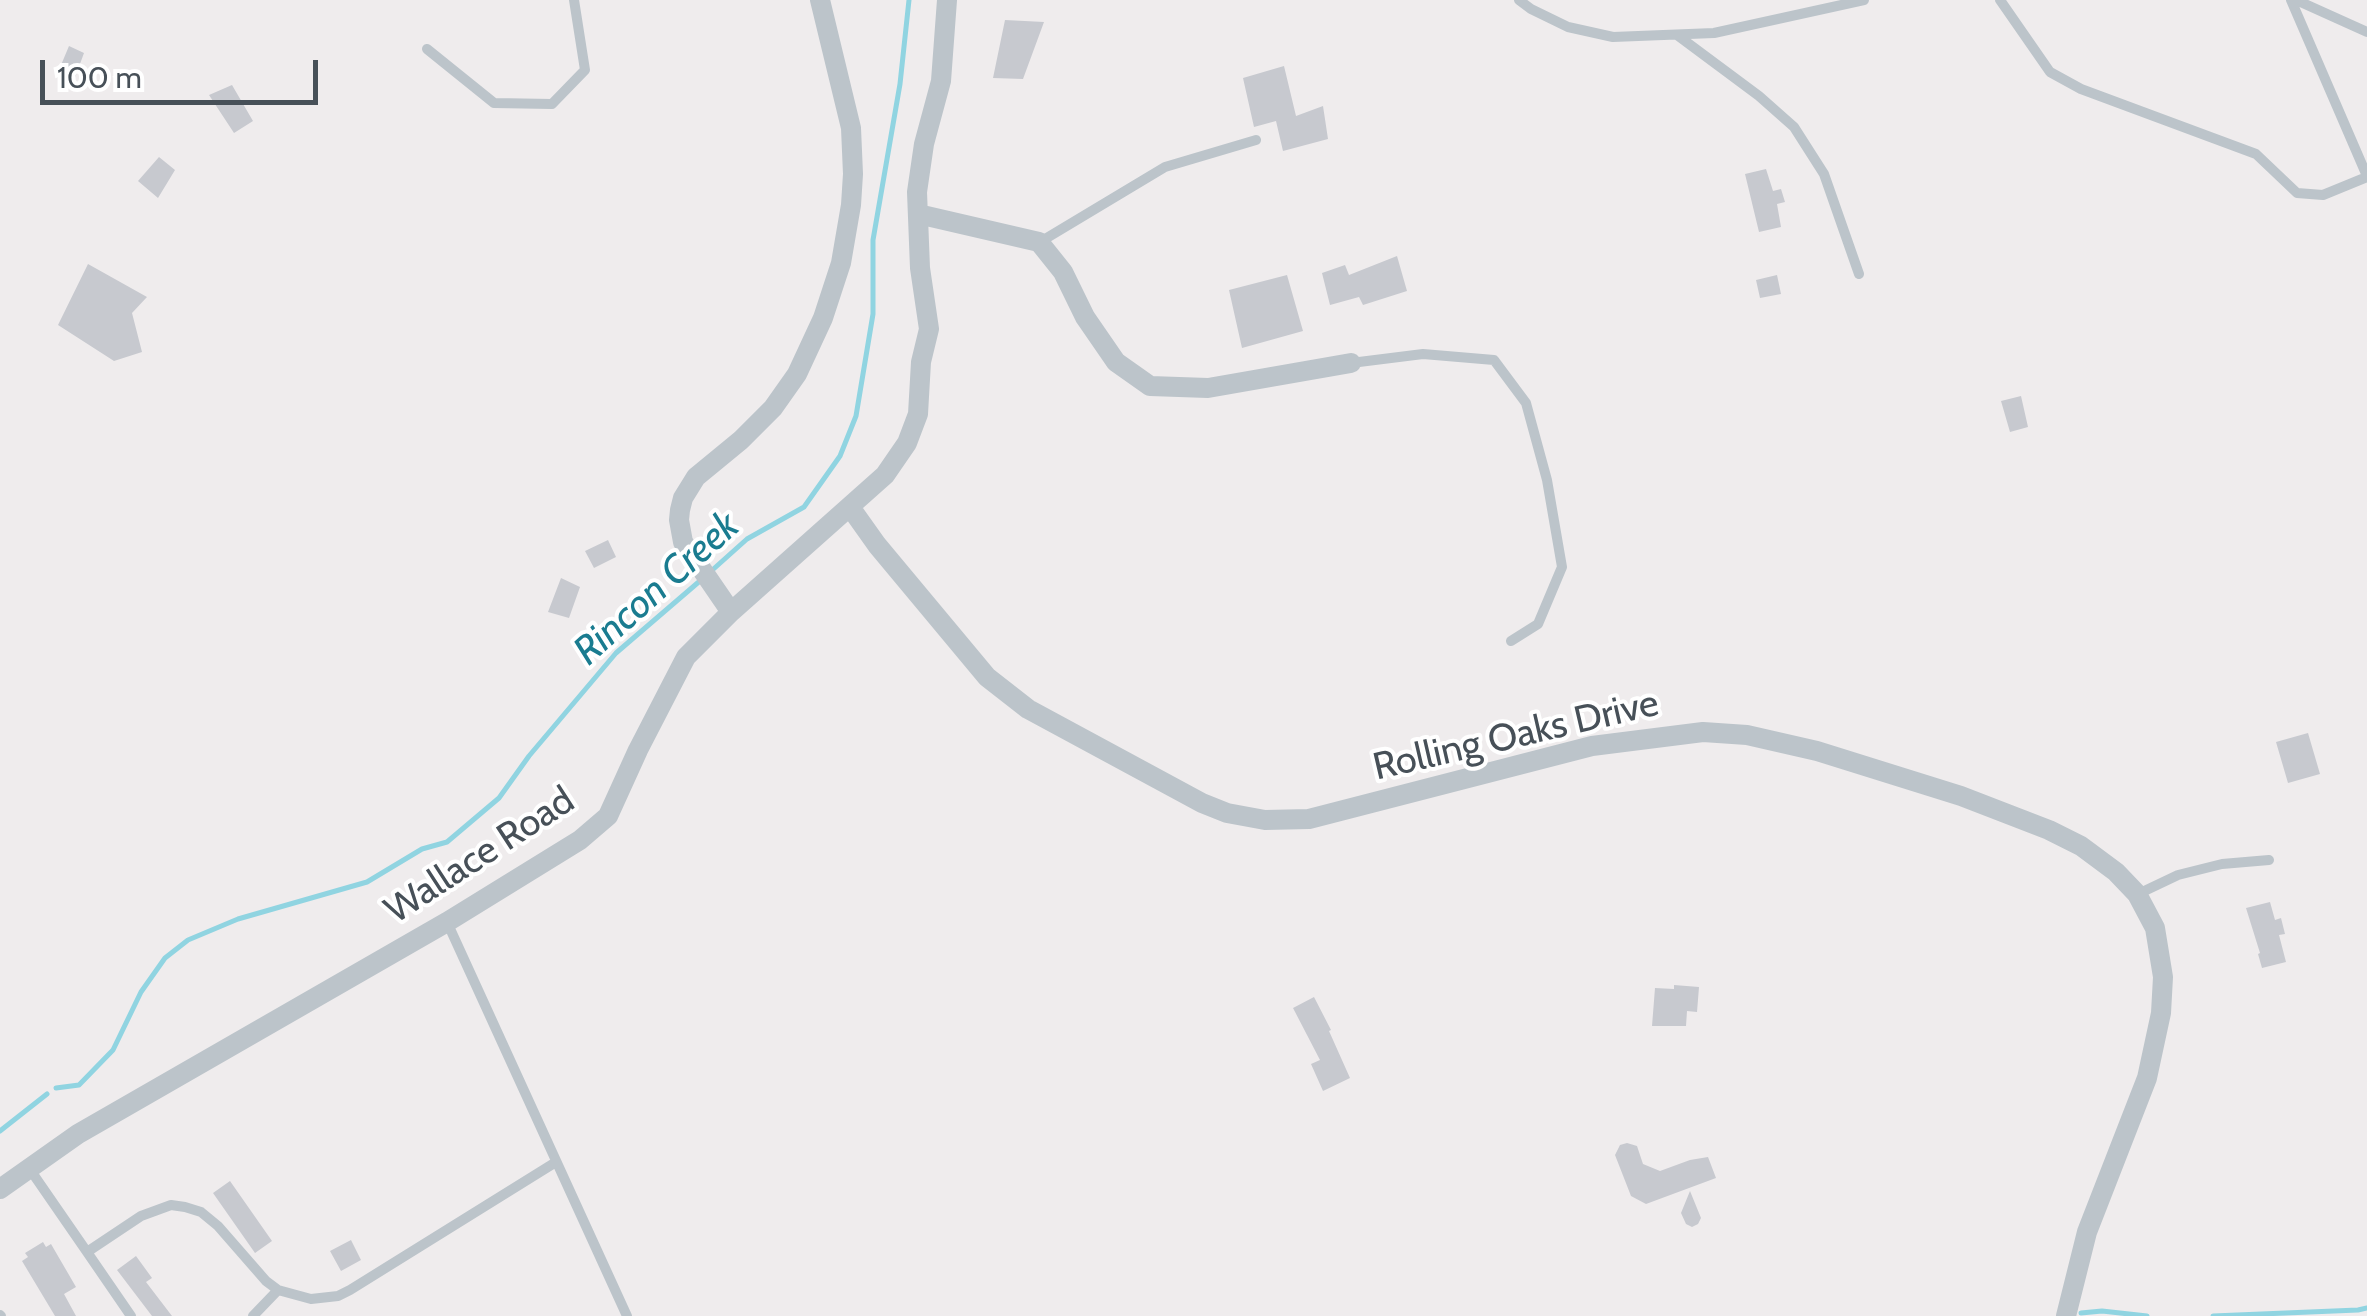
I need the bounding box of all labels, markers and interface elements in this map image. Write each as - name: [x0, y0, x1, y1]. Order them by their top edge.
- scale bar: [45, 40, 322, 102]
- text: 100 m: [57, 59, 142, 96]
- water label: Rincon Creek: [565, 502, 749, 676]
- street label: Rolling Oaks Drive: [1369, 681, 1663, 791]
- street label: Wallace Road: [377, 778, 583, 934]

